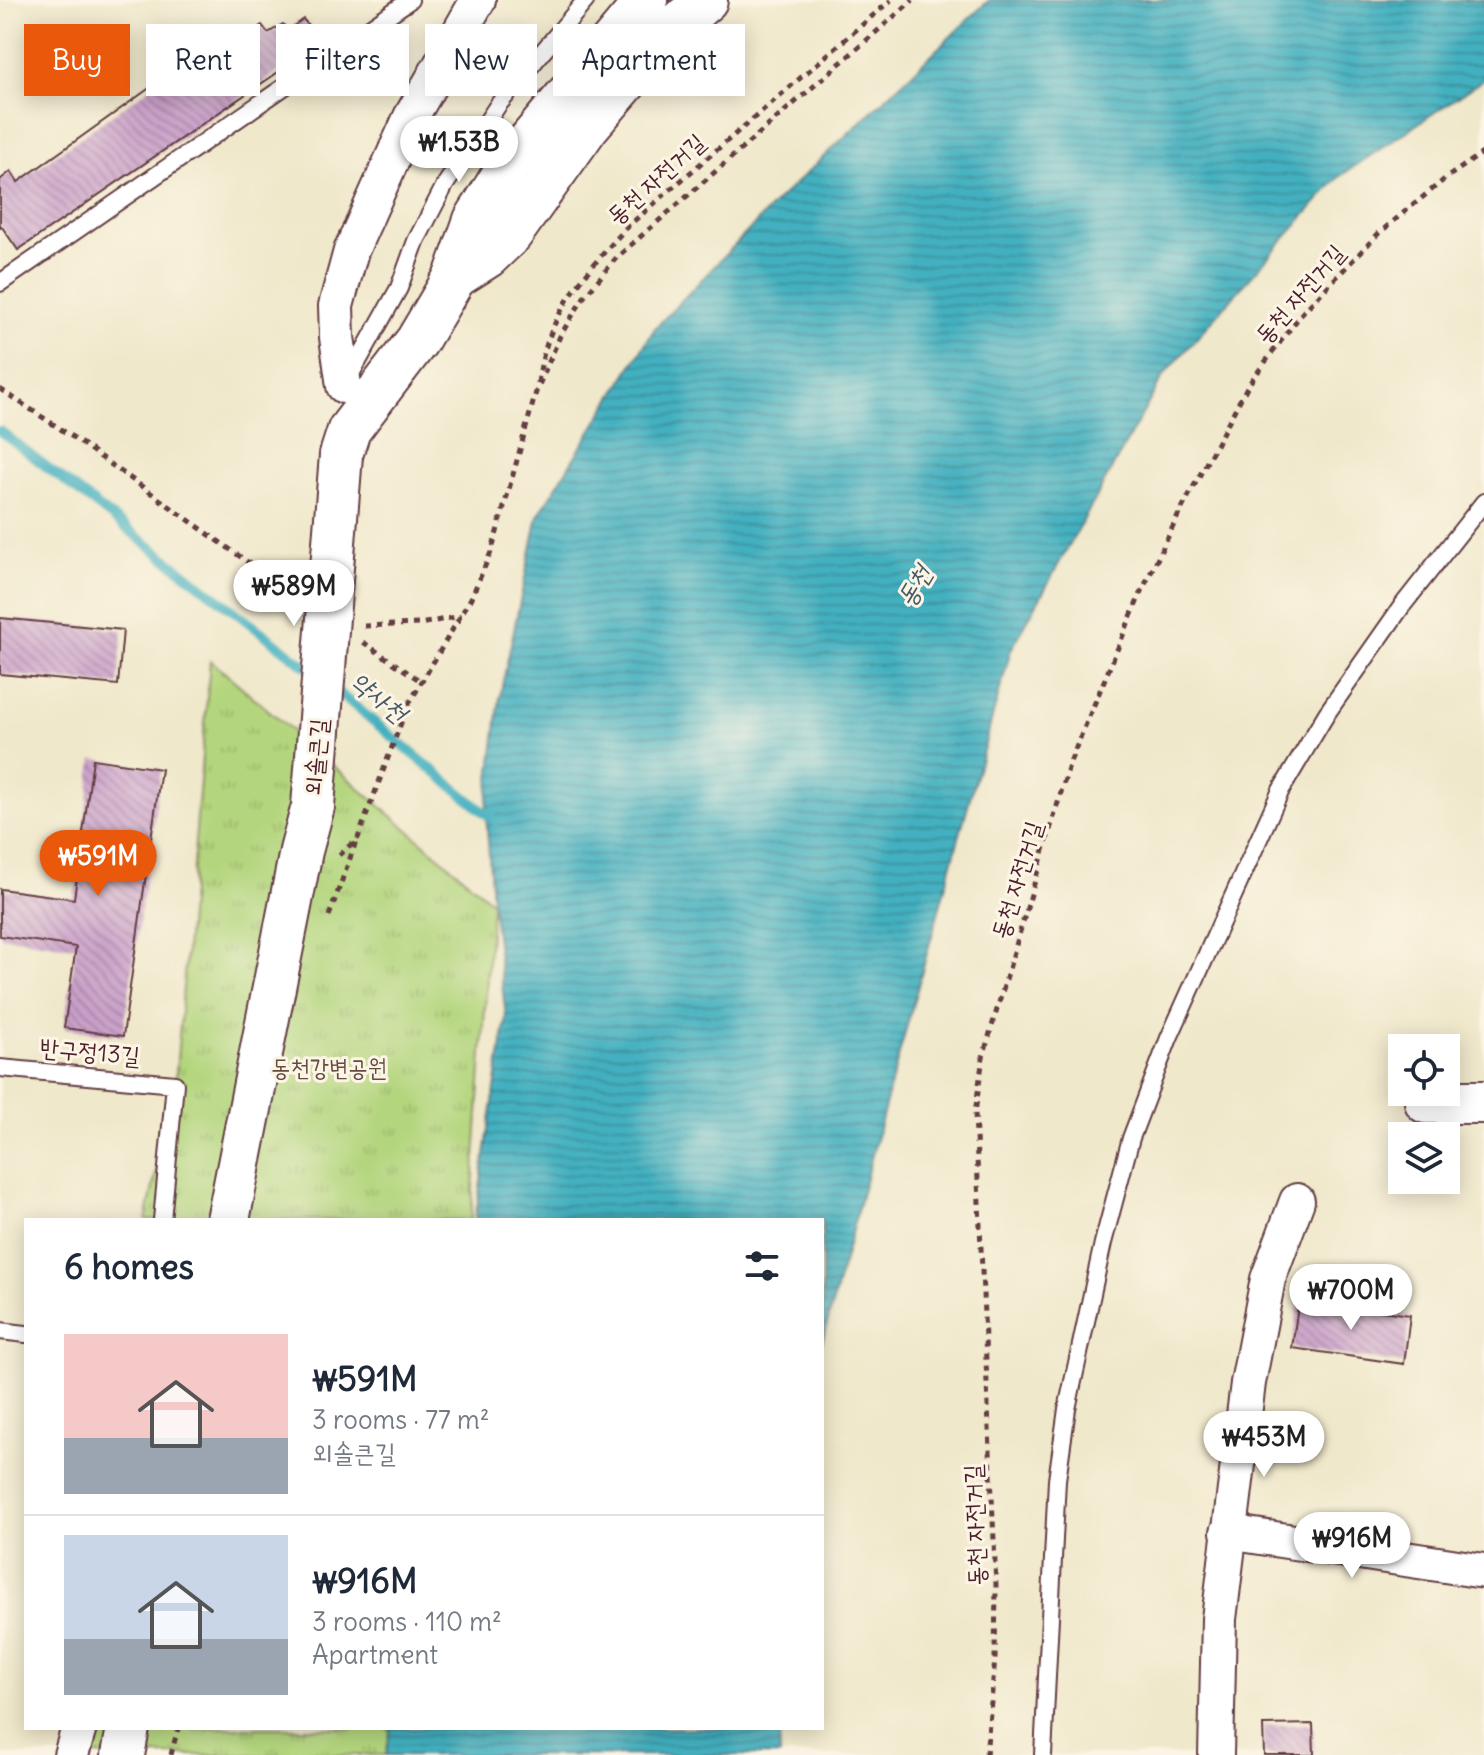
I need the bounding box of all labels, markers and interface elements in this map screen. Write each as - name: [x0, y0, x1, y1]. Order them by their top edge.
- chip: Buy: [24, 24, 130, 96]
- chip: Rent: [146, 24, 260, 96]
- chip: Filters: [276, 24, 409, 96]
- chip: New: [425, 24, 537, 96]
- chip: Apartment: [553, 24, 745, 96]
- pin: ₩1.53B: [394, 116, 524, 184]
- text: ₩1.53B: [418, 125, 500, 158]
- street label: 동천 자전거길: [600, 126, 711, 230]
- street label: 동천 자전거길: [1248, 238, 1350, 349]
- water label: 동천: [889, 557, 940, 612]
- pin: ₩589M: [238, 560, 350, 628]
- text: ₩589M: [251, 569, 337, 602]
- water label: 약사천: [345, 664, 416, 731]
- street label: 외솔큰길: [297, 717, 333, 797]
- street label: 동천 자전거길: [984, 817, 1048, 942]
- pin: ₩591M: [42, 830, 154, 898]
- text: ₩591M: [58, 839, 138, 872]
- street label: 반구정13길: [39, 1032, 141, 1070]
- map controls: [1388, 1034, 1460, 1194]
- button: locate: [1388, 1034, 1460, 1106]
- park label: 동천강변공원: [271, 1052, 387, 1082]
- button: layers: [1388, 1122, 1460, 1194]
- icon: filters: [740, 1244, 784, 1288]
- text: 6 homes: [64, 1245, 194, 1288]
- pin: ₩700M: [1295, 1264, 1407, 1332]
- text: ₩700M: [1307, 1273, 1395, 1306]
- text: ₩591M: [312, 1357, 418, 1400]
- icon: home: [128, 1366, 224, 1462]
- text: 3 rooms · 77 m²: [312, 1403, 490, 1436]
- pin: ₩453M: [1208, 1411, 1320, 1479]
- text: ₩453M: [1221, 1420, 1307, 1453]
- text: 외솔큰길: [312, 1436, 396, 1469]
- street label: 동천 자전거길: [957, 1464, 991, 1586]
- pin: ₩916M: [1296, 1512, 1408, 1580]
- text: ₩916M: [1312, 1521, 1392, 1554]
- text: ₩916M: [312, 1559, 418, 1602]
- icon: home: [128, 1567, 224, 1663]
- text: 3 rooms · 110 m²: [312, 1605, 502, 1638]
- text: Apartment: [312, 1638, 438, 1671]

